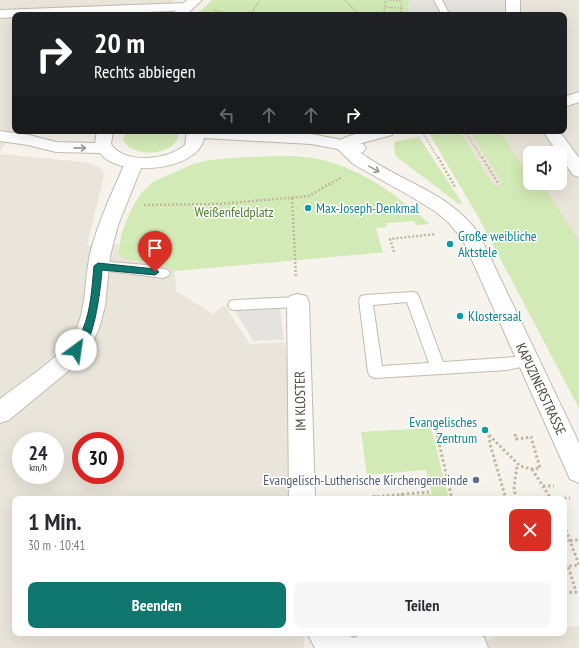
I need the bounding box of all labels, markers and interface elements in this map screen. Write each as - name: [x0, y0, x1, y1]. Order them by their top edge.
- text: 20 m: [94, 24, 145, 61]
- icon: right: [28, 28, 80, 80]
- text: Rechts abbiegen: [94, 60, 196, 83]
- icon: left: [216, 104, 238, 126]
- icon: ahead: [258, 104, 280, 126]
- icon: ahead: [300, 104, 322, 126]
- icon: right: [342, 104, 364, 126]
- one-way arrow: [73, 144, 86, 152]
- map controls: [523, 146, 567, 190]
- button: sound: [523, 146, 567, 190]
- one-way arrow: [367, 165, 379, 173]
- place label: Max-Joseph-Denkmal: [316, 199, 420, 217]
- park label: Weißenfeldplatz: [195, 203, 273, 221]
- marker: Max-Joseph-Denkmal: [303, 203, 313, 213]
- place label: Große weibliche Aktstele: [458, 227, 537, 261]
- pin: [138, 231, 172, 272]
- icon: arrive: [144, 237, 166, 259]
- marker: Große weibliche Aktstele: [445, 239, 455, 249]
- place label: Klostersaal: [468, 307, 522, 325]
- marker: Klostersaal: [455, 311, 465, 321]
- position arrow: [55, 329, 97, 371]
- street label: KAPUZINERSTRASSE: [512, 340, 570, 438]
- street label: IM KLOSTER: [290, 371, 310, 431]
- place label: Evangelisches Zentrum: [409, 413, 477, 447]
- marker: Evangelisches Zentrum: [480, 425, 490, 435]
- speed limit sign: 30: [72, 432, 124, 484]
- text: 24: [28, 440, 48, 466]
- text: km/h: [29, 461, 47, 474]
- place label: Evangelisch-Lutherische Kirchengemeinde: [263, 471, 468, 489]
- marker: Evangelisch-Lutherische Kirchengemeinde: [471, 475, 481, 485]
- text: 1 Min.: [28, 506, 82, 537]
- button: close: [509, 509, 551, 551]
- text: 30 m · 10:41: [28, 537, 85, 554]
- button: Beenden: [28, 582, 286, 628]
- button: Teilen: [294, 582, 551, 628]

